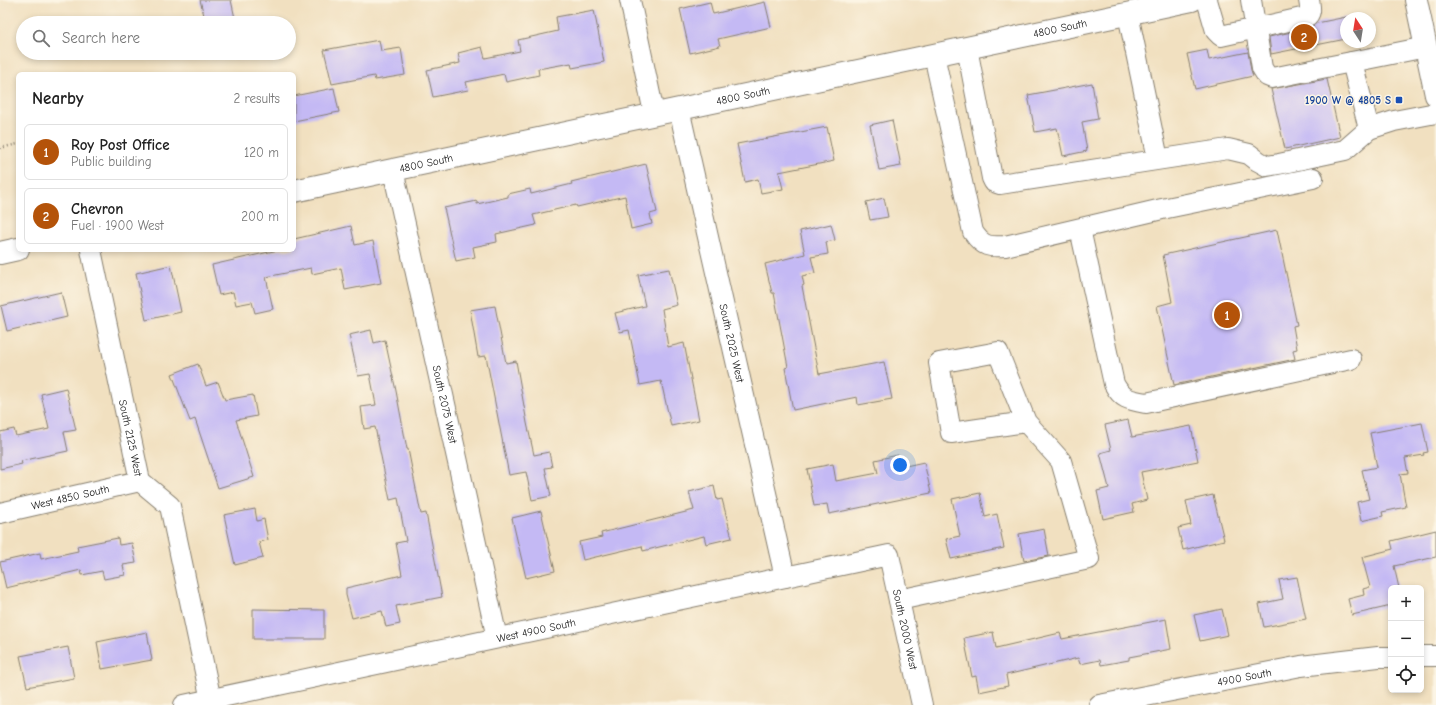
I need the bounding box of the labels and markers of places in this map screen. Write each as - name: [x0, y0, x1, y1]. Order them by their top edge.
- pin: 2: [1291, 22, 1317, 52]
- place label: 1900 W @ 4805 S: [1305, 94, 1391, 107]
- marker: 1900 W @ 4805 S: [1394, 95, 1404, 105]
- pin: 1: [1214, 300, 1240, 330]

